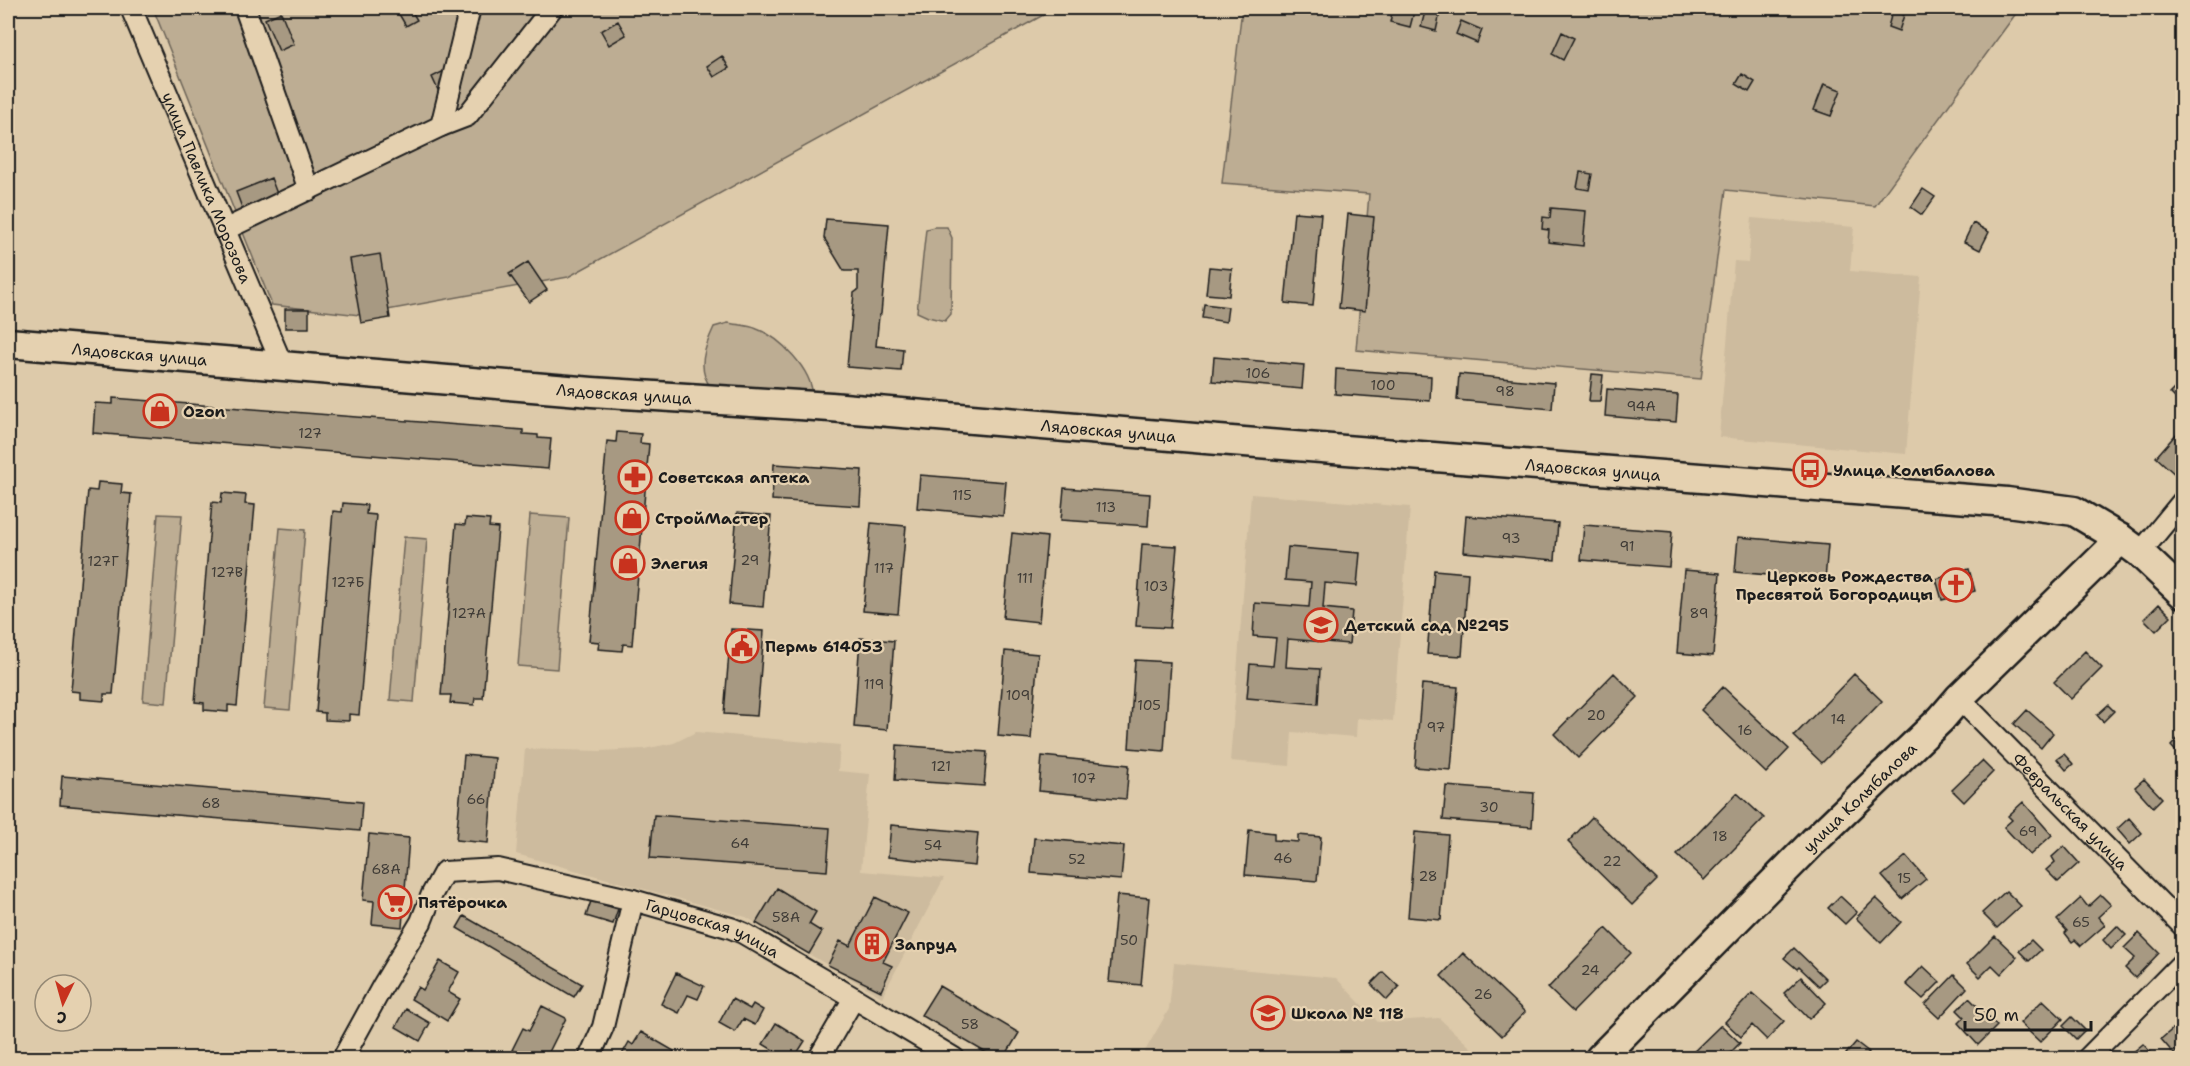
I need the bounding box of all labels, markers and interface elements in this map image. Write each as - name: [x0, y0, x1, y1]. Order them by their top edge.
- street label: улица Павлика Морозова: [157, 89, 256, 287]
- street label: Лядовская улица: [71, 338, 208, 371]
- house number: 106: [1246, 364, 1270, 382]
- house number: 100: [1371, 376, 1395, 394]
- street label: Лядовская улица: [555, 379, 692, 409]
- house number: 98: [1495, 382, 1515, 400]
- shop icon: Ozon: [142, 393, 178, 429]
- house number: 94А: [1626, 397, 1656, 415]
- place label: Ozon: [183, 401, 226, 422]
- street label: Лядовская улица: [1040, 415, 1177, 447]
- house number: 127: [298, 424, 322, 442]
- bus stop icon: Улица Колыбалова: [1792, 452, 1828, 488]
- street label: Лядовская улица: [1524, 454, 1661, 486]
- pharmacy icon: Советская аптека: [617, 459, 653, 495]
- place label: Улица Колыбалова: [1833, 460, 1995, 481]
- place label: Советская аптека: [658, 467, 810, 488]
- house number: 115: [952, 486, 972, 504]
- house number: 113: [1096, 498, 1116, 516]
- shop icon: СтройМастер: [614, 500, 650, 536]
- place label: СтройМастер: [655, 508, 769, 529]
- house number: 93: [1502, 529, 1520, 547]
- house number: 91: [1619, 537, 1635, 555]
- shop icon: Элегия: [610, 545, 646, 581]
- house number: 29: [741, 551, 759, 569]
- house number: 127Г: [87, 552, 119, 570]
- place label: Элегия: [651, 553, 708, 574]
- house number: 117: [874, 559, 894, 577]
- house number: 127В: [211, 563, 243, 581]
- place label: Церковь Рождества Пресвятой Богородицы: [1736, 566, 1933, 605]
- church icon: Церковь Рождества Пресвятой Богородицы: [1938, 567, 1974, 603]
- house number: 111: [1017, 569, 1033, 587]
- house number: 127Б: [331, 573, 365, 591]
- house number: 103: [1144, 577, 1168, 595]
- house number: 127А: [452, 604, 486, 622]
- house number: 89: [1690, 604, 1708, 622]
- school or university icon: Детский сад №295: [1303, 607, 1339, 643]
- place label: Детский сад №295: [1344, 615, 1509, 636]
- public building icon: Пермь 614053: [724, 628, 760, 664]
- place label: Пермь 614053: [765, 636, 883, 657]
- house number: 119: [864, 675, 884, 693]
- house number: 109: [1006, 686, 1030, 704]
- house number: 105: [1137, 696, 1161, 714]
- house number: 20: [1586, 706, 1606, 724]
- house number: 14: [1830, 710, 1846, 728]
- house number: 97: [1427, 718, 1445, 736]
- house number: 16: [1737, 721, 1753, 739]
- street label: улица Колыбалова: [1799, 738, 1921, 857]
- street label: Февральская улица: [2008, 749, 2132, 875]
- house number: 121: [931, 757, 951, 775]
- house number: 107: [1072, 769, 1096, 787]
- house number: 66: [466, 790, 486, 808]
- house number: 68: [201, 794, 221, 812]
- house number: 30: [1479, 798, 1499, 816]
- house number: 69: [2019, 822, 2037, 840]
- house number: 18: [1712, 827, 1728, 845]
- house number: 64: [730, 834, 750, 852]
- house number: 54: [924, 836, 942, 854]
- house number: 46: [1273, 849, 1293, 867]
- house number: 52: [1068, 850, 1086, 868]
- house number: 22: [1603, 852, 1621, 870]
- house number: 68А: [371, 860, 401, 878]
- house number: 28: [1418, 867, 1438, 885]
- house number: 15: [1897, 869, 1911, 887]
- supermarket icon: Пятёрочка: [377, 884, 413, 920]
- place label: Пятёрочка: [418, 892, 507, 913]
- street label: Гарцовская улица: [643, 894, 783, 963]
- house number: 58А: [772, 908, 800, 926]
- house number: 65: [2072, 913, 2090, 931]
- building icon: Запруд: [854, 926, 890, 962]
- house number: 50: [1120, 931, 1138, 949]
- place label: Запруд: [895, 934, 957, 955]
- house number: 24: [1581, 961, 1600, 979]
- north arrow: [33, 973, 93, 1033]
- house number: 26: [1474, 985, 1493, 1003]
- scale bar: [1965, 994, 2091, 1032]
- school or university icon: Школа № 118: [1250, 995, 1286, 1031]
- place label: Школа № 118: [1291, 1003, 1404, 1024]
- text: 50 m: [1974, 1003, 2019, 1027]
- text: С: [56, 1007, 68, 1028]
- house number: 58: [961, 1015, 979, 1033]

